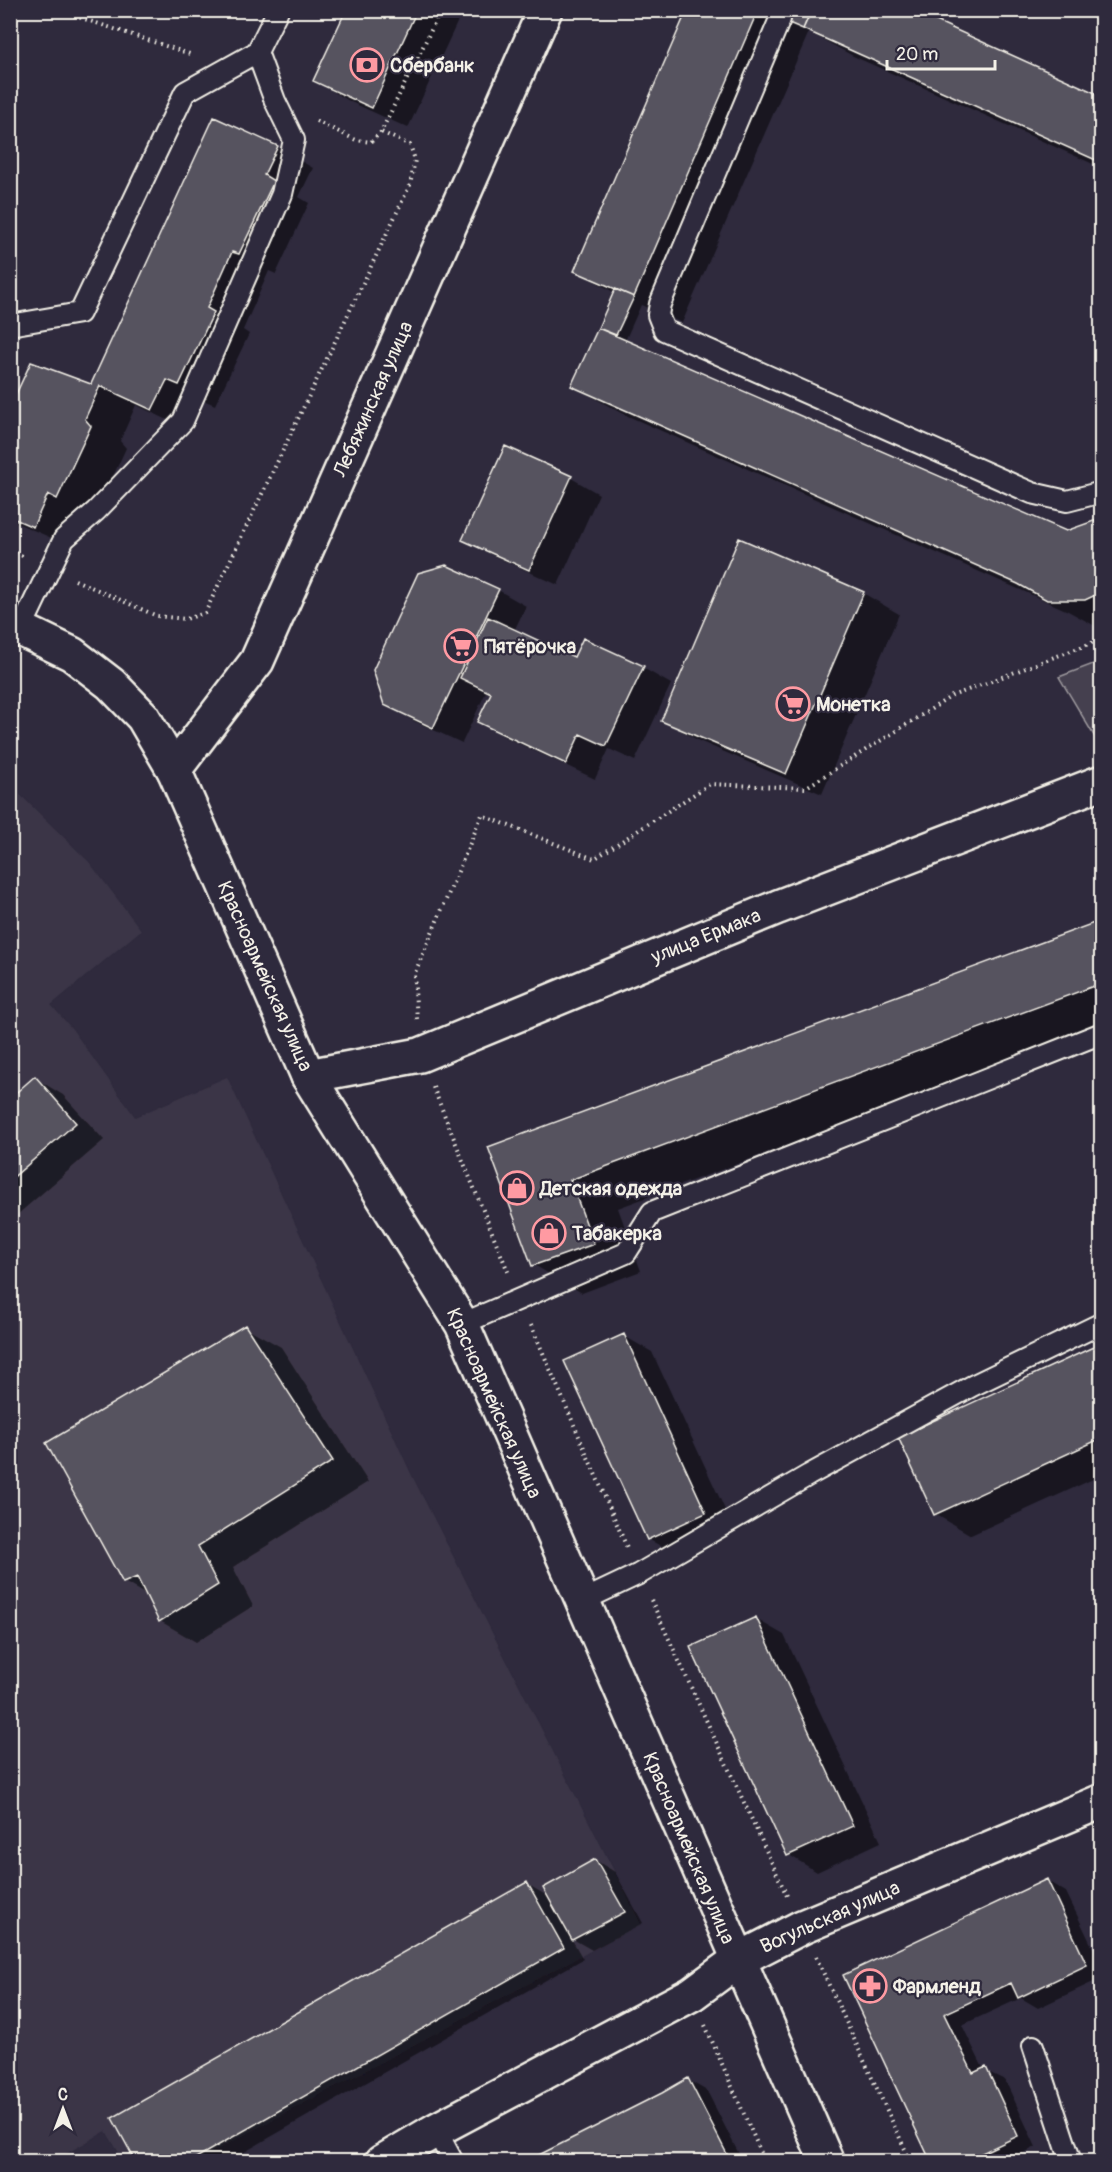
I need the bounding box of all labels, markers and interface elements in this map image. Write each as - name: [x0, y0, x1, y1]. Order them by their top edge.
- scale bar: [887, 33, 995, 71]
- text: 20 m: [896, 43, 938, 66]
- bank icon: Сбербанк: [349, 47, 385, 83]
- place label: Сбербанк: [390, 53, 474, 78]
- street label: Лебяжинская улица: [327, 317, 419, 482]
- supermarket icon: Пятёрочка: [443, 628, 479, 664]
- place label: Пятёрочка: [484, 634, 576, 659]
- supermarket icon: Монетка: [775, 686, 811, 722]
- place label: Монетка: [816, 692, 891, 717]
- street label: Красноармейская улица: [212, 877, 318, 1075]
- street label: улица Ермака: [647, 903, 765, 970]
- shop icon: Детская одежда: [499, 1170, 535, 1206]
- place label: Детская одежда: [539, 1176, 682, 1201]
- shop icon: Табакерка: [531, 1215, 567, 1251]
- place label: Табакерка: [571, 1221, 662, 1246]
- street label: Красноармейская улица: [441, 1304, 547, 1502]
- street label: Красноармейская улица: [637, 1748, 741, 1948]
- street label: Вогульская улица: [756, 1875, 904, 1959]
- pharmacy icon: Фармленд: [852, 1968, 888, 2004]
- place label: Фармленд: [892, 1974, 982, 1999]
- north arrow: [33, 2079, 93, 2139]
- text: С: [58, 2085, 68, 2105]

